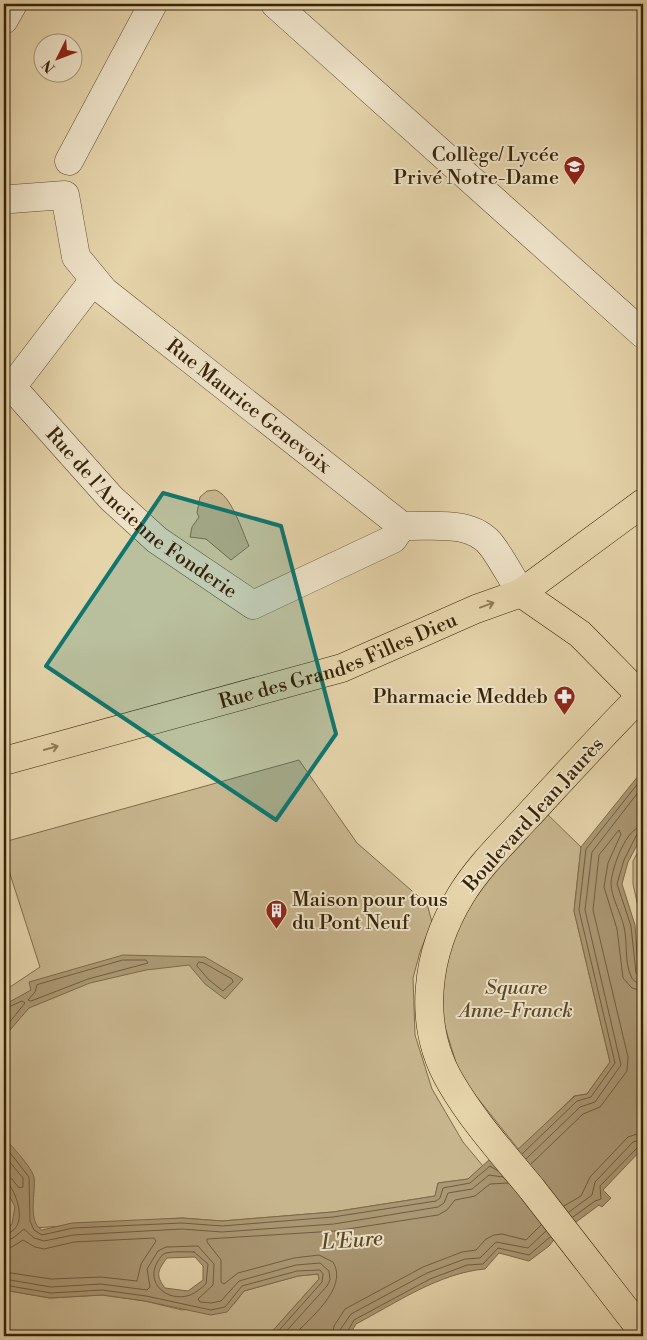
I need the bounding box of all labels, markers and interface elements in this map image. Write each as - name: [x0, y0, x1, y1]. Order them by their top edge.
- north arrow: [32, 32, 82, 82]
- text: N: [39, 56, 59, 76]
- place label: Collège/ Lycée Privé Notre-Dame: [393, 143, 559, 191]
- school or university icon: Collège/ Lycée Privé Notre-Dame: [563, 154, 587, 185]
- street label: Rue Maurice Genevoix: [161, 334, 336, 480]
- street label: Rue de l'Ancienne Fonderie: [40, 423, 242, 605]
- one-way arrow: [479, 600, 494, 609]
- street label: Rue des Grandes Filles Dieu: [216, 608, 462, 715]
- pharmacy icon: Pharmacie Meddeb: [552, 684, 576, 715]
- place label: Pharmacie Meddeb: [373, 685, 548, 710]
- street label: Boulevard Jean Jaurès: [458, 733, 610, 898]
- one-way arrow: [42, 743, 58, 753]
- place label: Maison pour tous du Pont Neuf: [292, 888, 448, 936]
- building icon: Maison pour tous du Pont Neuf: [264, 899, 288, 930]
- park label: Square Anne-Franck: [457, 976, 573, 1024]
- water label: L'Eure: [320, 1226, 384, 1256]

